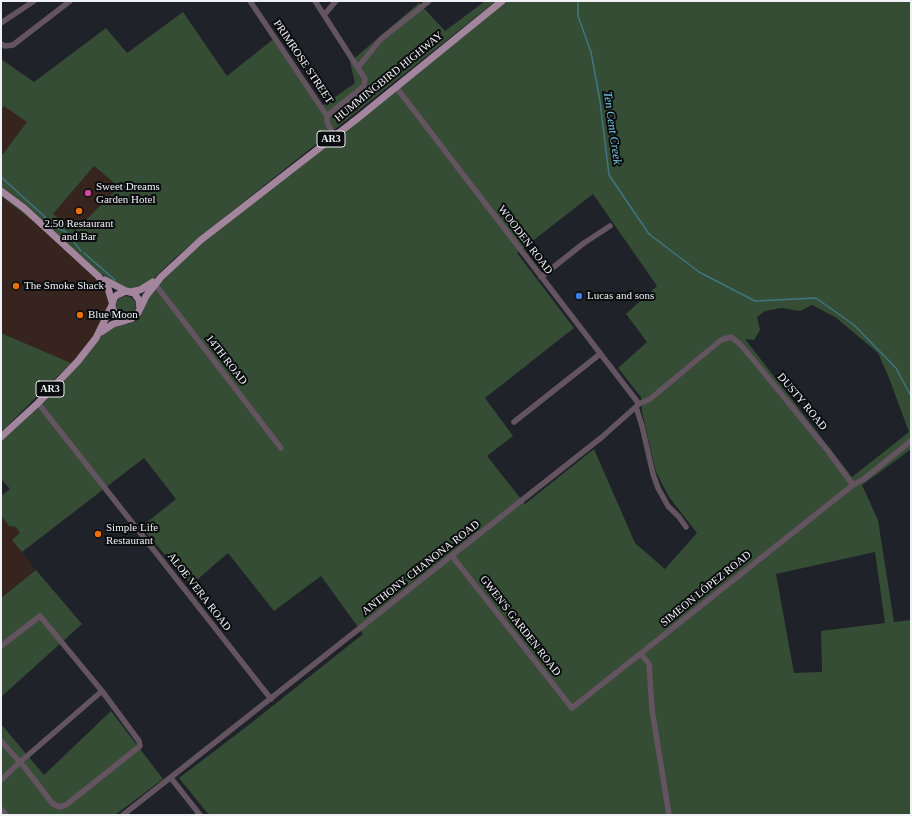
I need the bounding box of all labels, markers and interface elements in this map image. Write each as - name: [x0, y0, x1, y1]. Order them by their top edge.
- street label: PRIMROSE STREET: [270, 18, 336, 106]
- street label: HUMMINGBIRD HIGHWAY: [332, 29, 446, 125]
- water label: Ten Cent Creek: [600, 90, 624, 166]
- road number: AR3: [317, 131, 345, 147]
- place label: Sweet Dreams Garden Hotel: [96, 180, 160, 206]
- marker: Sweet Dreams Garden Hotel: [83, 188, 93, 198]
- street label: WOODEN ROAD: [495, 203, 555, 277]
- marker: 2.50 Restaurant and Bar: [74, 206, 84, 216]
- place label: 2.50 Restaurant and Bar: [44, 217, 114, 243]
- place label: The Smoke Shack: [24, 279, 104, 293]
- marker: The Smoke Shack: [11, 281, 21, 291]
- place label: Lucas and sons: [587, 289, 654, 303]
- marker: Lucas and sons: [574, 291, 584, 301]
- place label: Blue Moon: [88, 308, 138, 322]
- marker: Blue Moon: [75, 310, 85, 320]
- street label: 14TH ROAD: [202, 332, 250, 388]
- street label: DUSTY ROAD: [774, 371, 830, 433]
- road number: AR3: [36, 381, 64, 397]
- street label: ANTHONY CHANONA ROAD: [359, 518, 483, 618]
- place label: Simple Life Restaurant: [106, 521, 158, 547]
- marker: Simple Life Restaurant: [93, 529, 103, 539]
- street label: SIMEON LÓPEZ ROAD: [658, 548, 754, 630]
- street label: ALOE VERA ROAD: [164, 550, 234, 634]
- street label: GWEN'S GARDEN ROAD: [477, 573, 563, 679]

